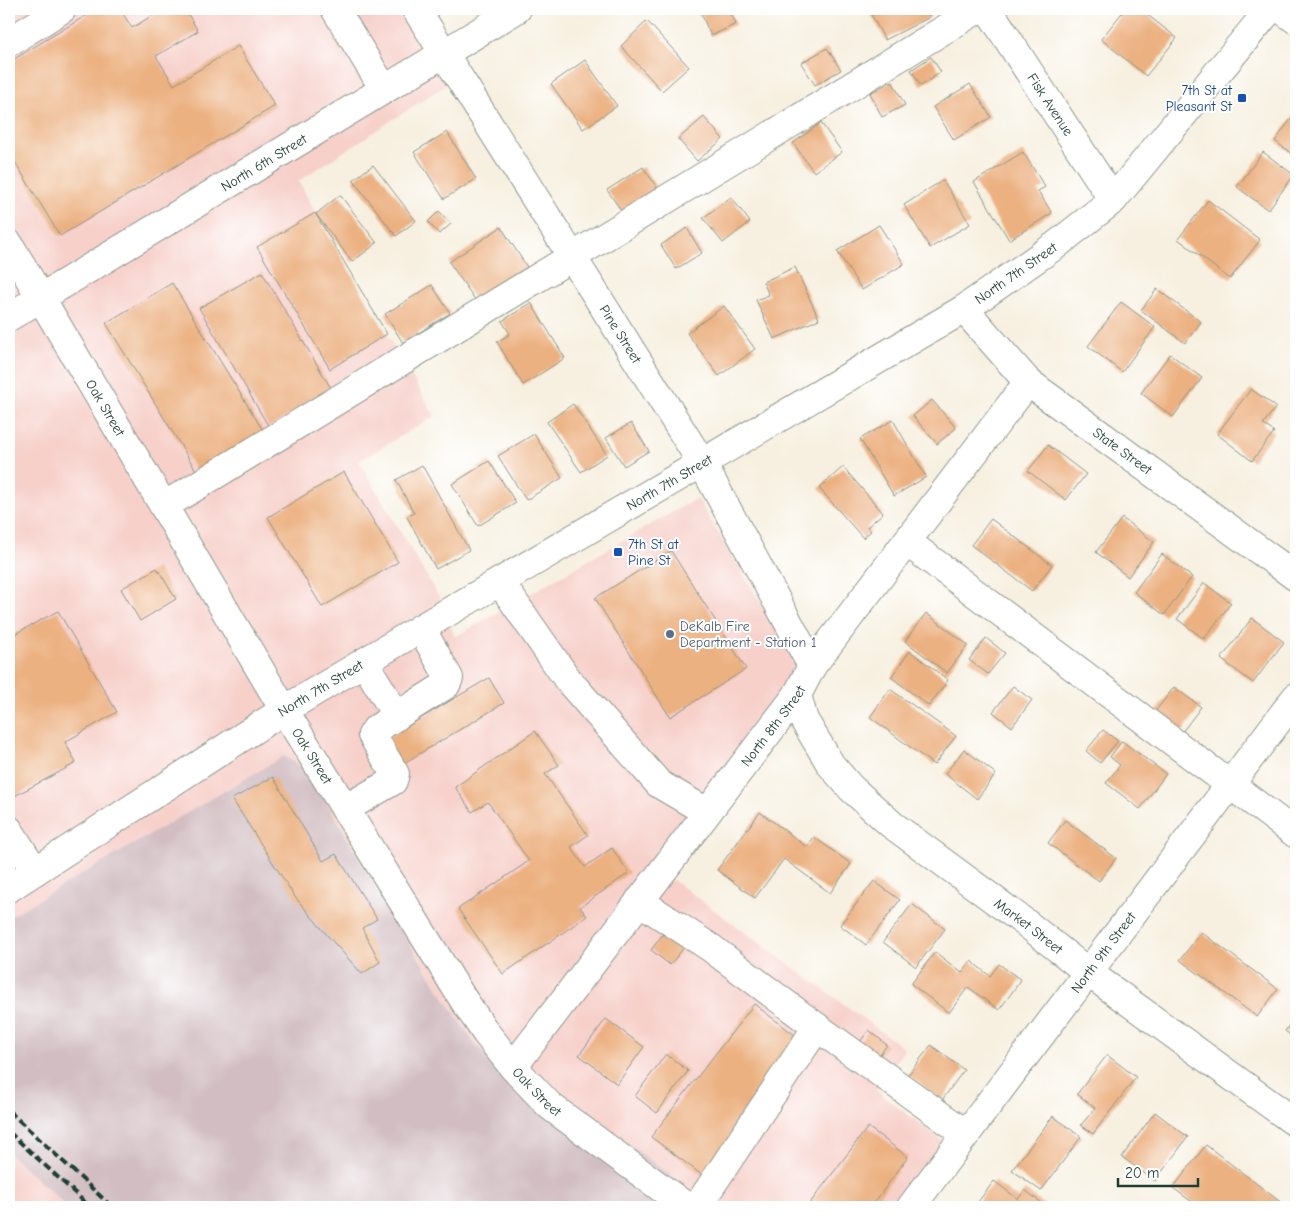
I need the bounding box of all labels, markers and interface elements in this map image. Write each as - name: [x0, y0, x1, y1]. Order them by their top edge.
- street label: Fisk Avenue: [1024, 70, 1077, 139]
- place label: 7th St at Pleasant St: [1166, 82, 1233, 115]
- marker: 7th St at Pleasant St: [1236, 92, 1248, 104]
- street label: North 6th Street: [218, 129, 311, 195]
- street label: North 7th Street: [971, 238, 1061, 308]
- street label: Pine Street: [596, 302, 646, 367]
- street label: Oak Street: [82, 376, 129, 440]
- street label: State Street: [1090, 424, 1156, 479]
- street label: North 7th Street: [623, 450, 716, 514]
- place label: 7th St at Pine St: [628, 536, 679, 569]
- marker: 7th St at Pine St: [612, 546, 624, 558]
- place label: DeKalb Fire Department - Station 1: [680, 618, 816, 651]
- marker: DeKalb Fire Department - Station 1: [664, 628, 676, 640]
- street label: North 7th Street: [275, 656, 367, 720]
- street label: North 8th Street: [737, 682, 809, 770]
- street label: Oak Street: [289, 725, 337, 788]
- street label: Market Street: [991, 894, 1067, 958]
- street label: North 9th Street: [1067, 908, 1140, 996]
- street label: Oak Street: [509, 1063, 566, 1121]
- scale bar: [1118, 1156, 1198, 1188]
- text: 20 m: [1125, 1164, 1159, 1182]

